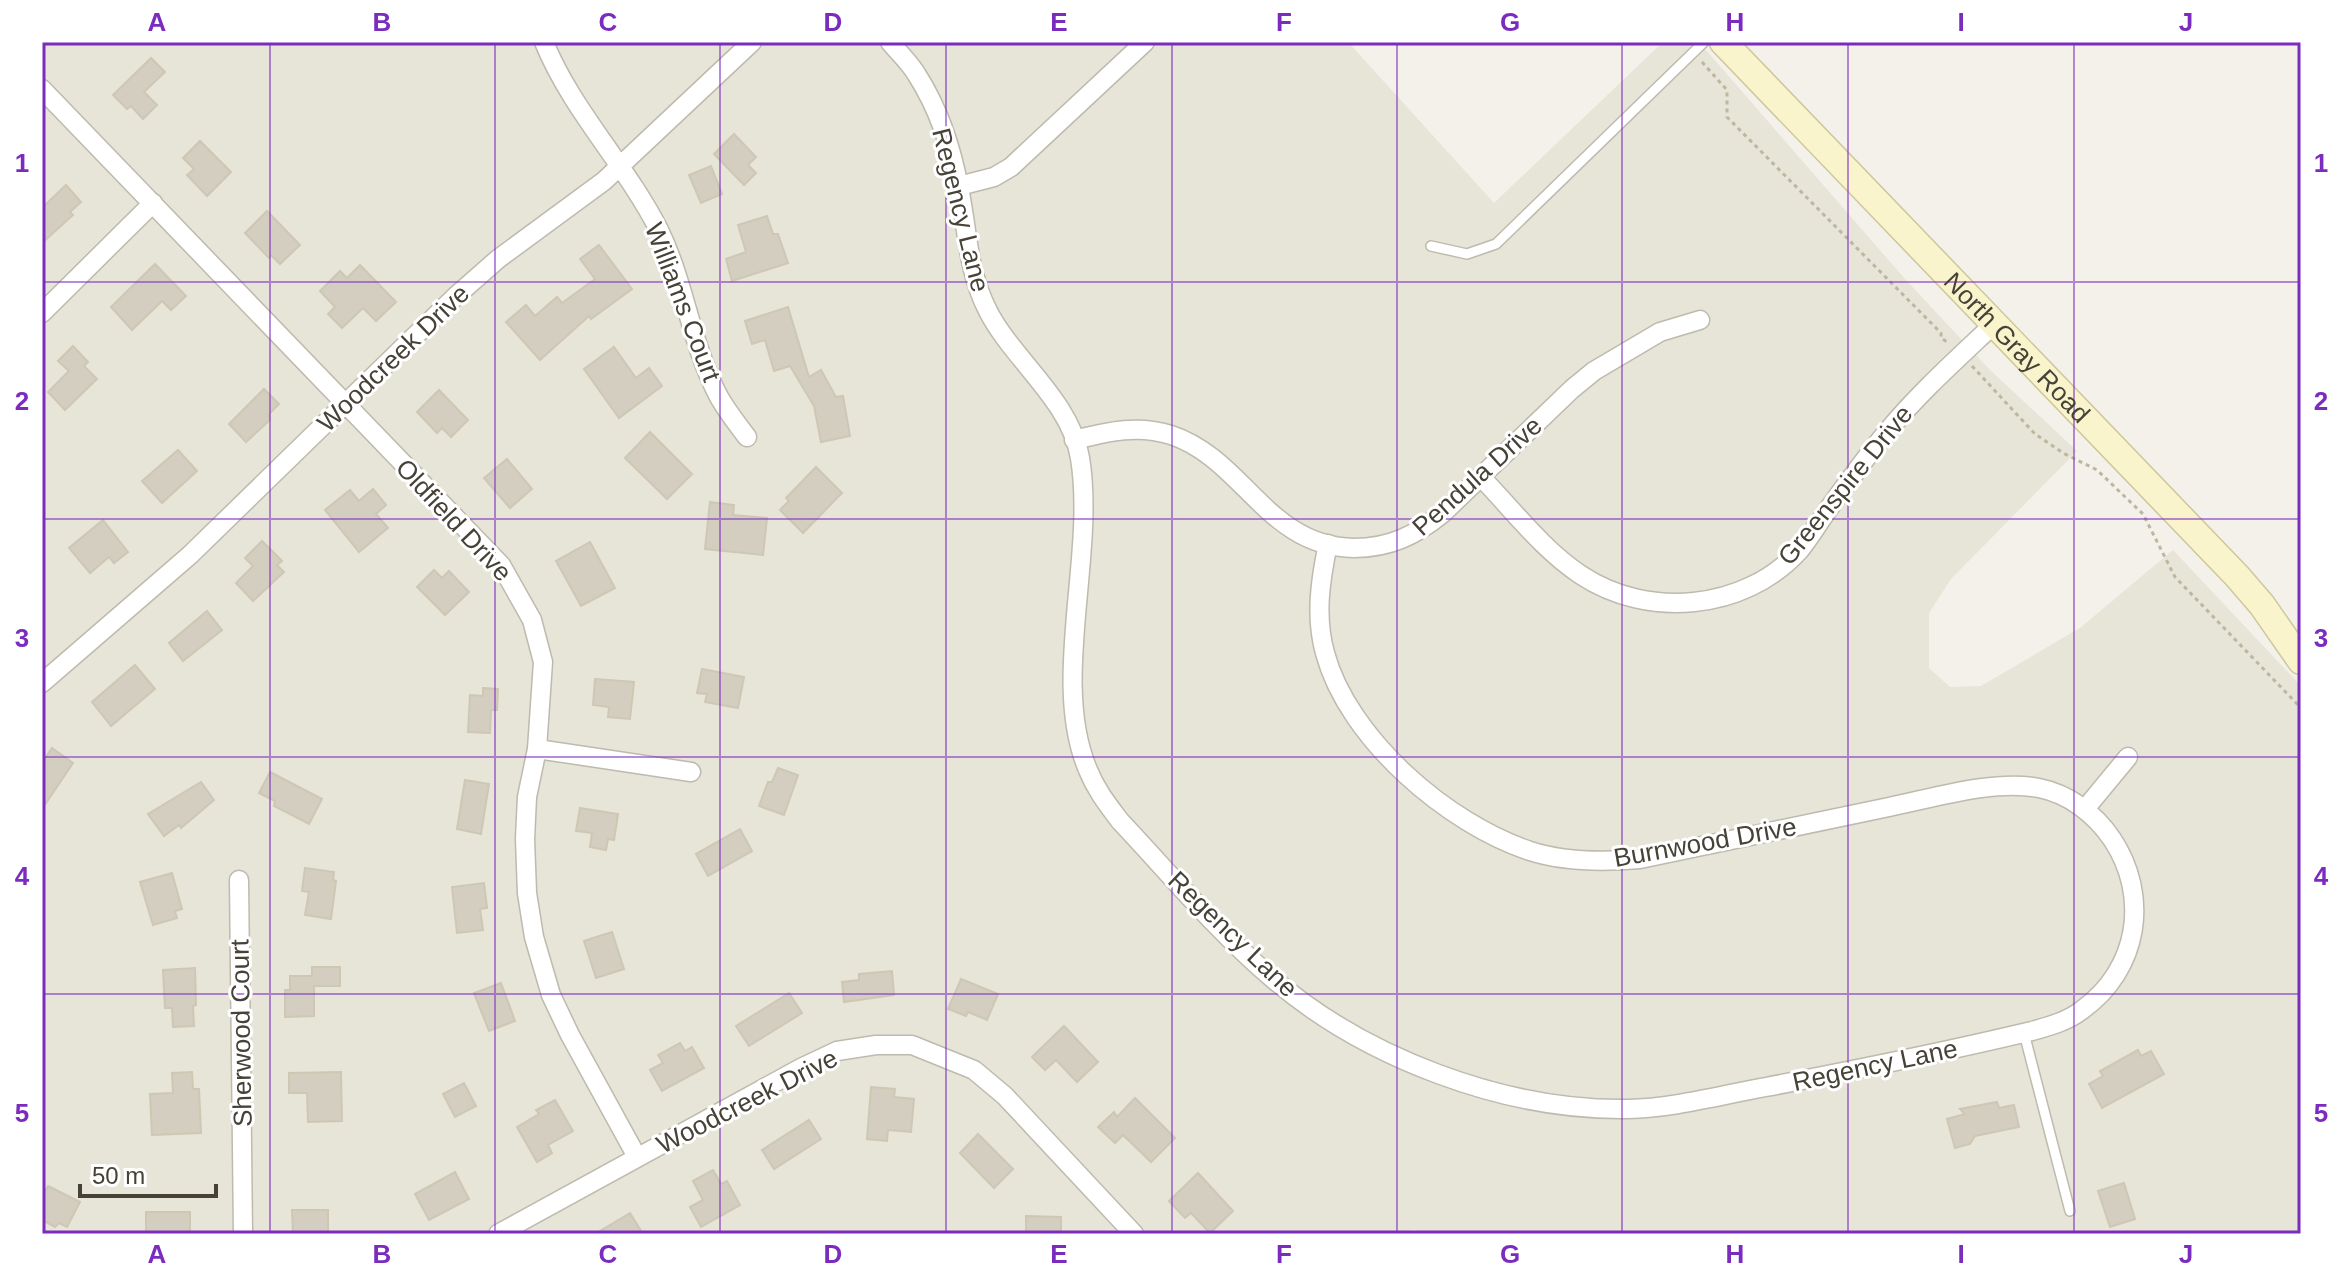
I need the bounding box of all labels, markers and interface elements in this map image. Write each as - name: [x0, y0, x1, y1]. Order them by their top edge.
- text: A: [148, 7, 167, 37]
- text: B: [373, 7, 391, 37]
- text: C: [599, 7, 618, 37]
- text: D: [824, 7, 842, 37]
- text: E: [1050, 7, 1068, 37]
- text: F: [1276, 7, 1292, 37]
- text: G: [1500, 7, 1520, 37]
- text: H: [1726, 7, 1744, 37]
- text: I: [1957, 7, 1965, 37]
- text: J: [2179, 7, 2193, 37]
- street label: Regency Lane: [926, 125, 996, 295]
- text: 1: [15, 148, 29, 178]
- text: 1: [2314, 148, 2328, 178]
- street label: Williams Court: [639, 218, 727, 386]
- street label: North Gray Road: [1938, 266, 2096, 429]
- street label: Woodcreek Drive: [311, 278, 475, 438]
- text: 2: [15, 386, 29, 416]
- text: 2: [2314, 386, 2328, 416]
- street label: Greenspire Drive: [1772, 399, 1918, 571]
- street label: Pendula Drive: [1406, 410, 1548, 542]
- street label: Oldfield Drive: [390, 453, 518, 587]
- text: 3: [15, 623, 29, 653]
- text: 3: [2314, 623, 2328, 653]
- street label: Burnwood Drive: [1611, 811, 1799, 873]
- text: 4: [15, 861, 30, 891]
- text: 4: [2314, 861, 2329, 891]
- street label: Regency Lane: [1162, 865, 1304, 1003]
- street label: Sherwood Court: [224, 938, 258, 1127]
- street label: Regency Lane: [1790, 1033, 1960, 1097]
- street label: Woodcreek Drive: [652, 1042, 842, 1160]
- text: 5: [15, 1098, 29, 1128]
- text: 5: [2314, 1098, 2328, 1128]
- scale bar: [80, 1148, 216, 1198]
- text: 50 m: [92, 1162, 145, 1189]
- text: A: [148, 1239, 167, 1269]
- text: B: [373, 1239, 391, 1269]
- text: C: [599, 1239, 618, 1269]
- text: D: [824, 1239, 842, 1269]
- text: E: [1050, 1239, 1068, 1269]
- text: F: [1276, 1239, 1292, 1269]
- text: G: [1500, 1239, 1520, 1269]
- text: H: [1726, 1239, 1744, 1269]
- text: I: [1957, 1239, 1965, 1269]
- text: J: [2179, 1239, 2193, 1269]

